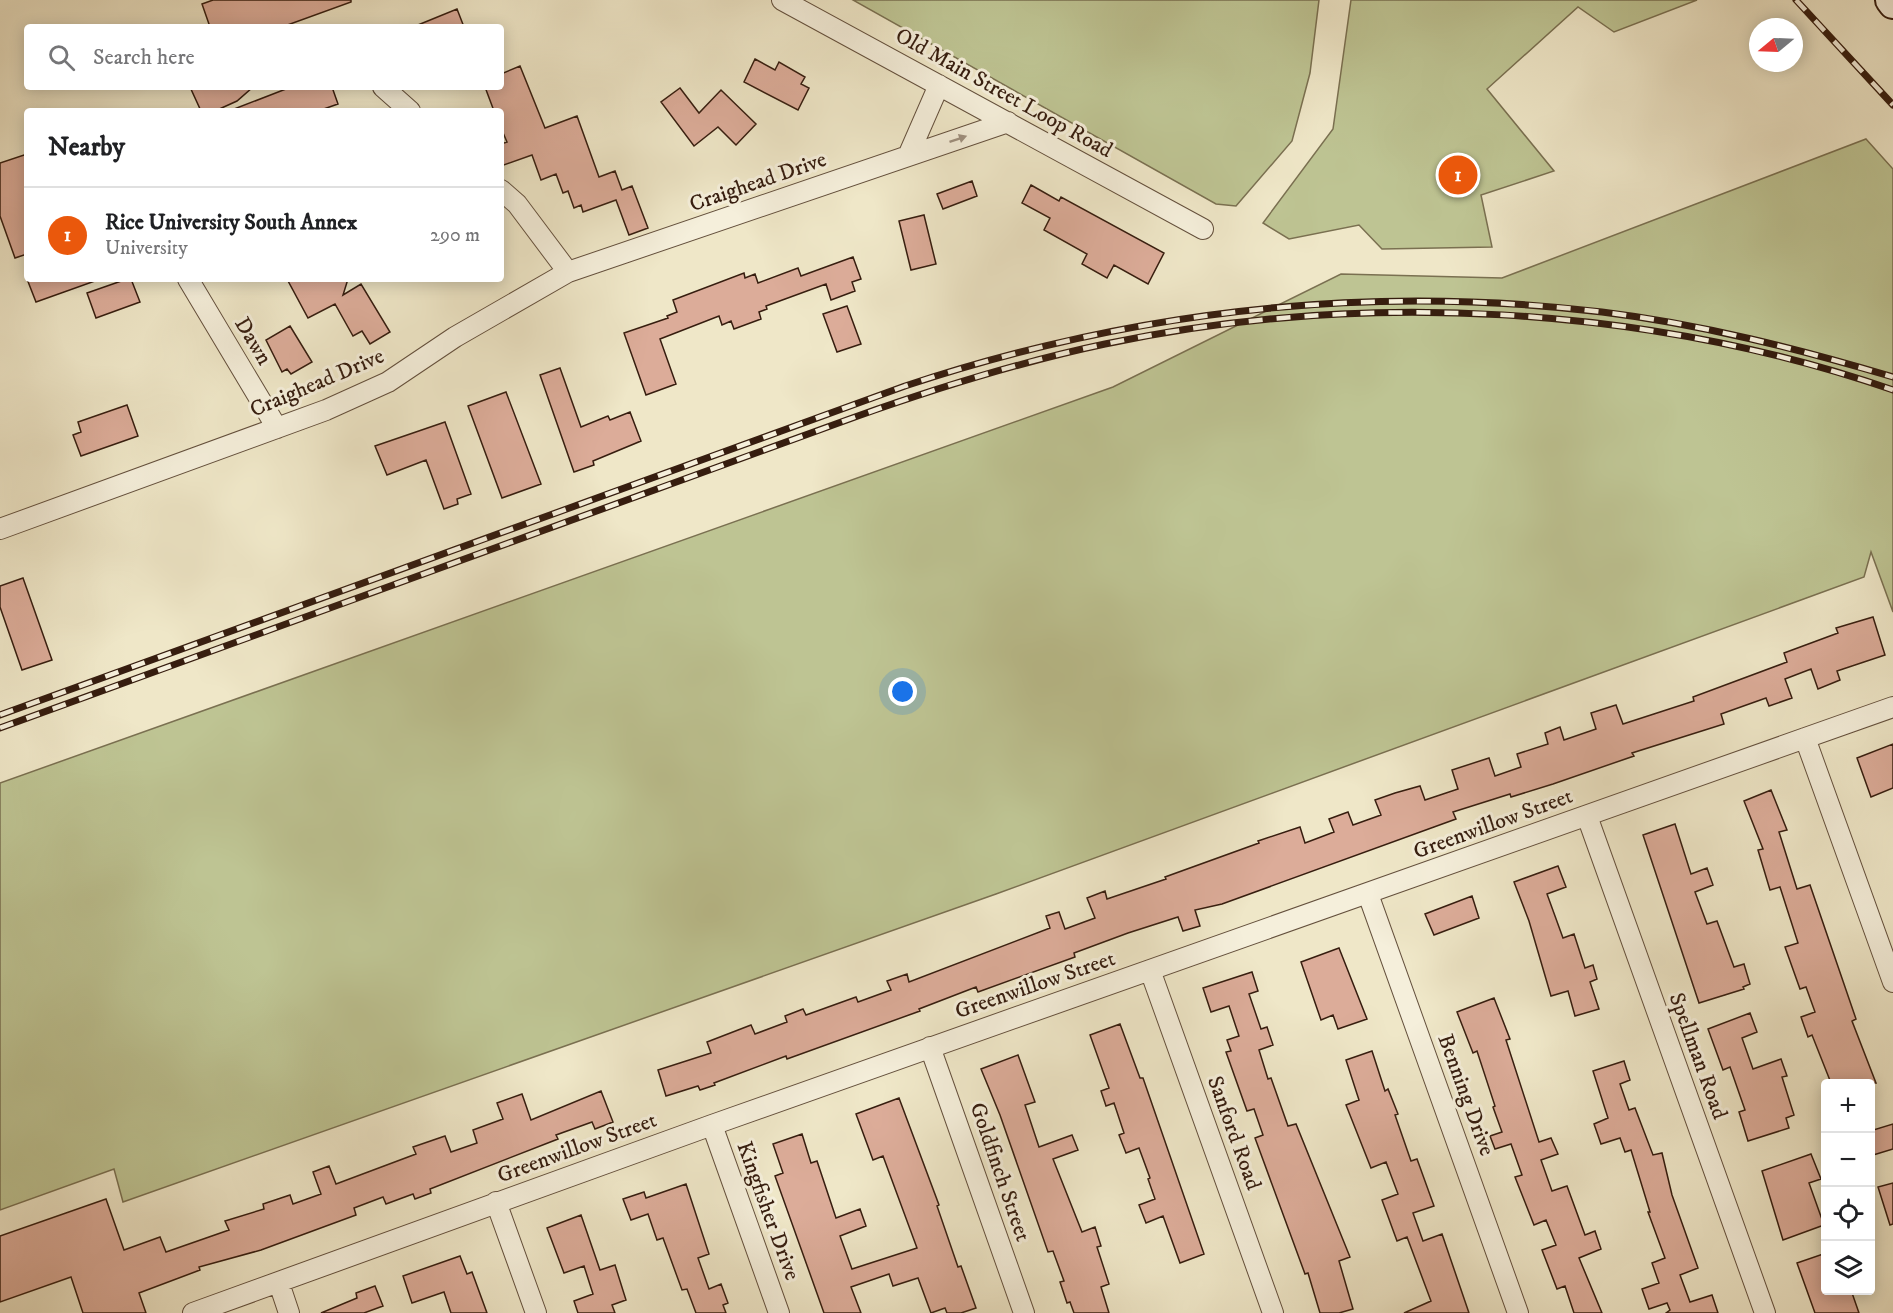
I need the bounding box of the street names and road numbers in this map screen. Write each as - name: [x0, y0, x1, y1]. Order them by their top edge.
- street label: Old Main Street Loop Road: [891, 22, 1117, 164]
- street label: Craighead Drive: [686, 146, 830, 218]
- street label: Dawn: [228, 312, 278, 370]
- street label: Craighead Drive: [246, 343, 388, 423]
- street label: Greenwillow Street: [1410, 783, 1576, 865]
- street label: Greenwillow Street: [951, 945, 1119, 1025]
- street label: Spellman Road: [1663, 989, 1733, 1123]
- street label: Benning Drive: [1431, 1030, 1501, 1160]
- street label: Sanford Road: [1201, 1072, 1267, 1194]
- street label: Goldfinch Street: [964, 1099, 1036, 1245]
- street label: Greenwillow Street: [494, 1107, 660, 1189]
- street label: Kingfisher Drive: [730, 1138, 806, 1284]

